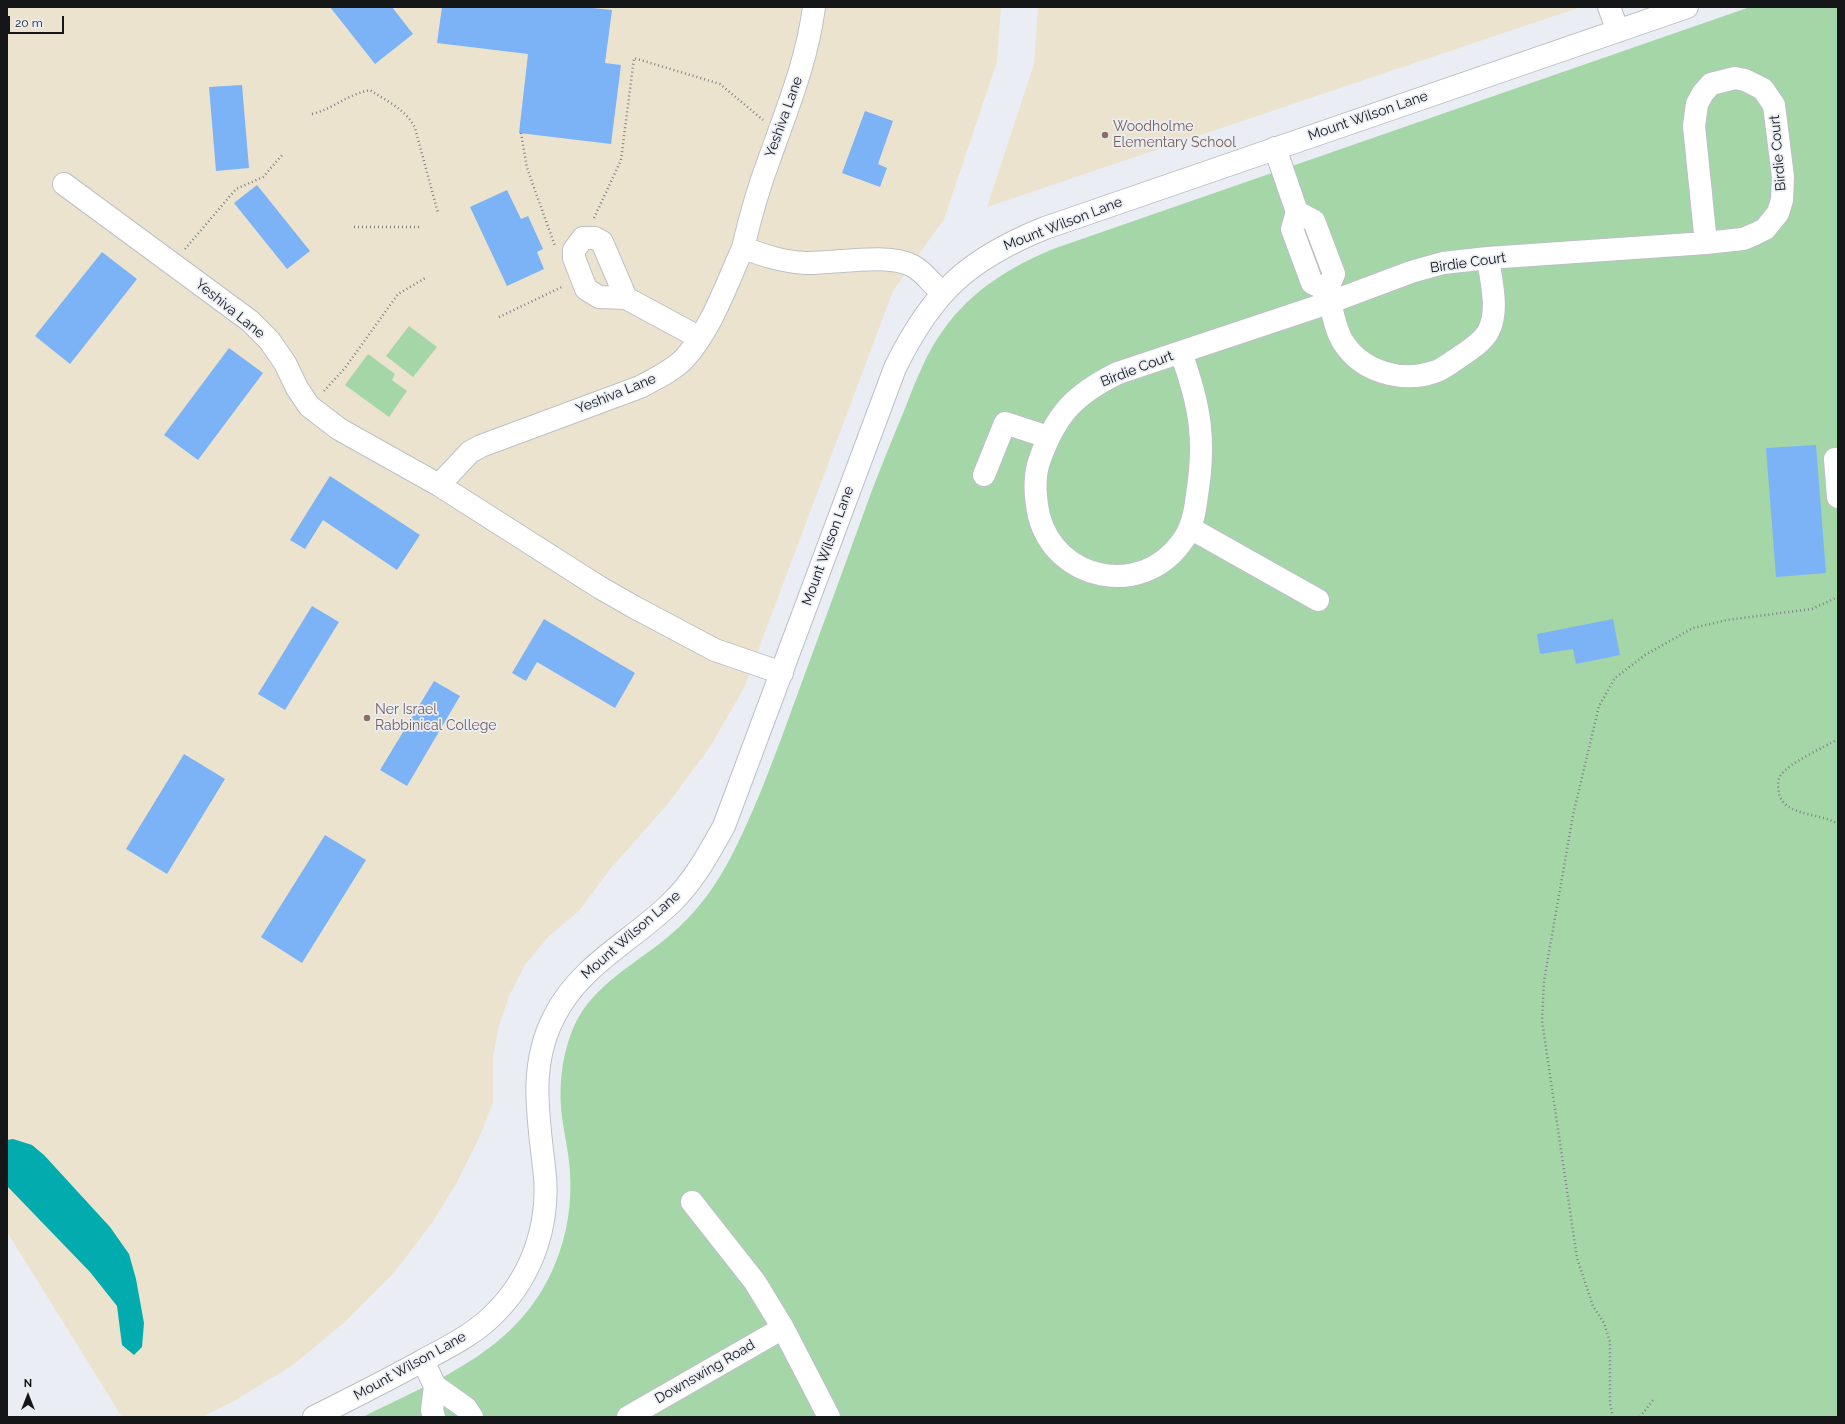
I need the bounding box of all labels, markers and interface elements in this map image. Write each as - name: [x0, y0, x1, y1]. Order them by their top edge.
- scale bar: [10, 8, 66, 34]
- text: 20 m: [15, 16, 43, 30]
- street label: Yeshiva Lane: [762, 74, 806, 160]
- street label: Mount Wilson Lane: [1306, 88, 1430, 144]
- street label: Birdie Court: [1766, 114, 1790, 192]
- place label: Woodholme Elementary School: [1113, 119, 1236, 152]
- marker: Woodholme Elementary School: [1100, 130, 1110, 140]
- street label: Mount Wilson Lane: [1001, 194, 1125, 254]
- street label: Birdie Court: [1429, 249, 1507, 277]
- street label: Yeshiva Lane: [192, 276, 268, 342]
- street label: Birdie Court: [1098, 347, 1176, 391]
- street label: Yeshiva Lane: [574, 370, 658, 418]
- street label: Mount Wilson Lane: [799, 484, 857, 608]
- place label: Ner Israel Rabbinical College: [375, 702, 497, 734]
- marker: Ner Israel Rabbinical College: [362, 713, 372, 723]
- street label: Mount Wilson Lane: [578, 887, 684, 983]
- street label: Mount Wilson Lane: [351, 1328, 469, 1404]
- street label: Downswing Road: [652, 1337, 758, 1407]
- north arrow: [8, 1376, 48, 1416]
- text: N: [24, 1377, 32, 1390]

